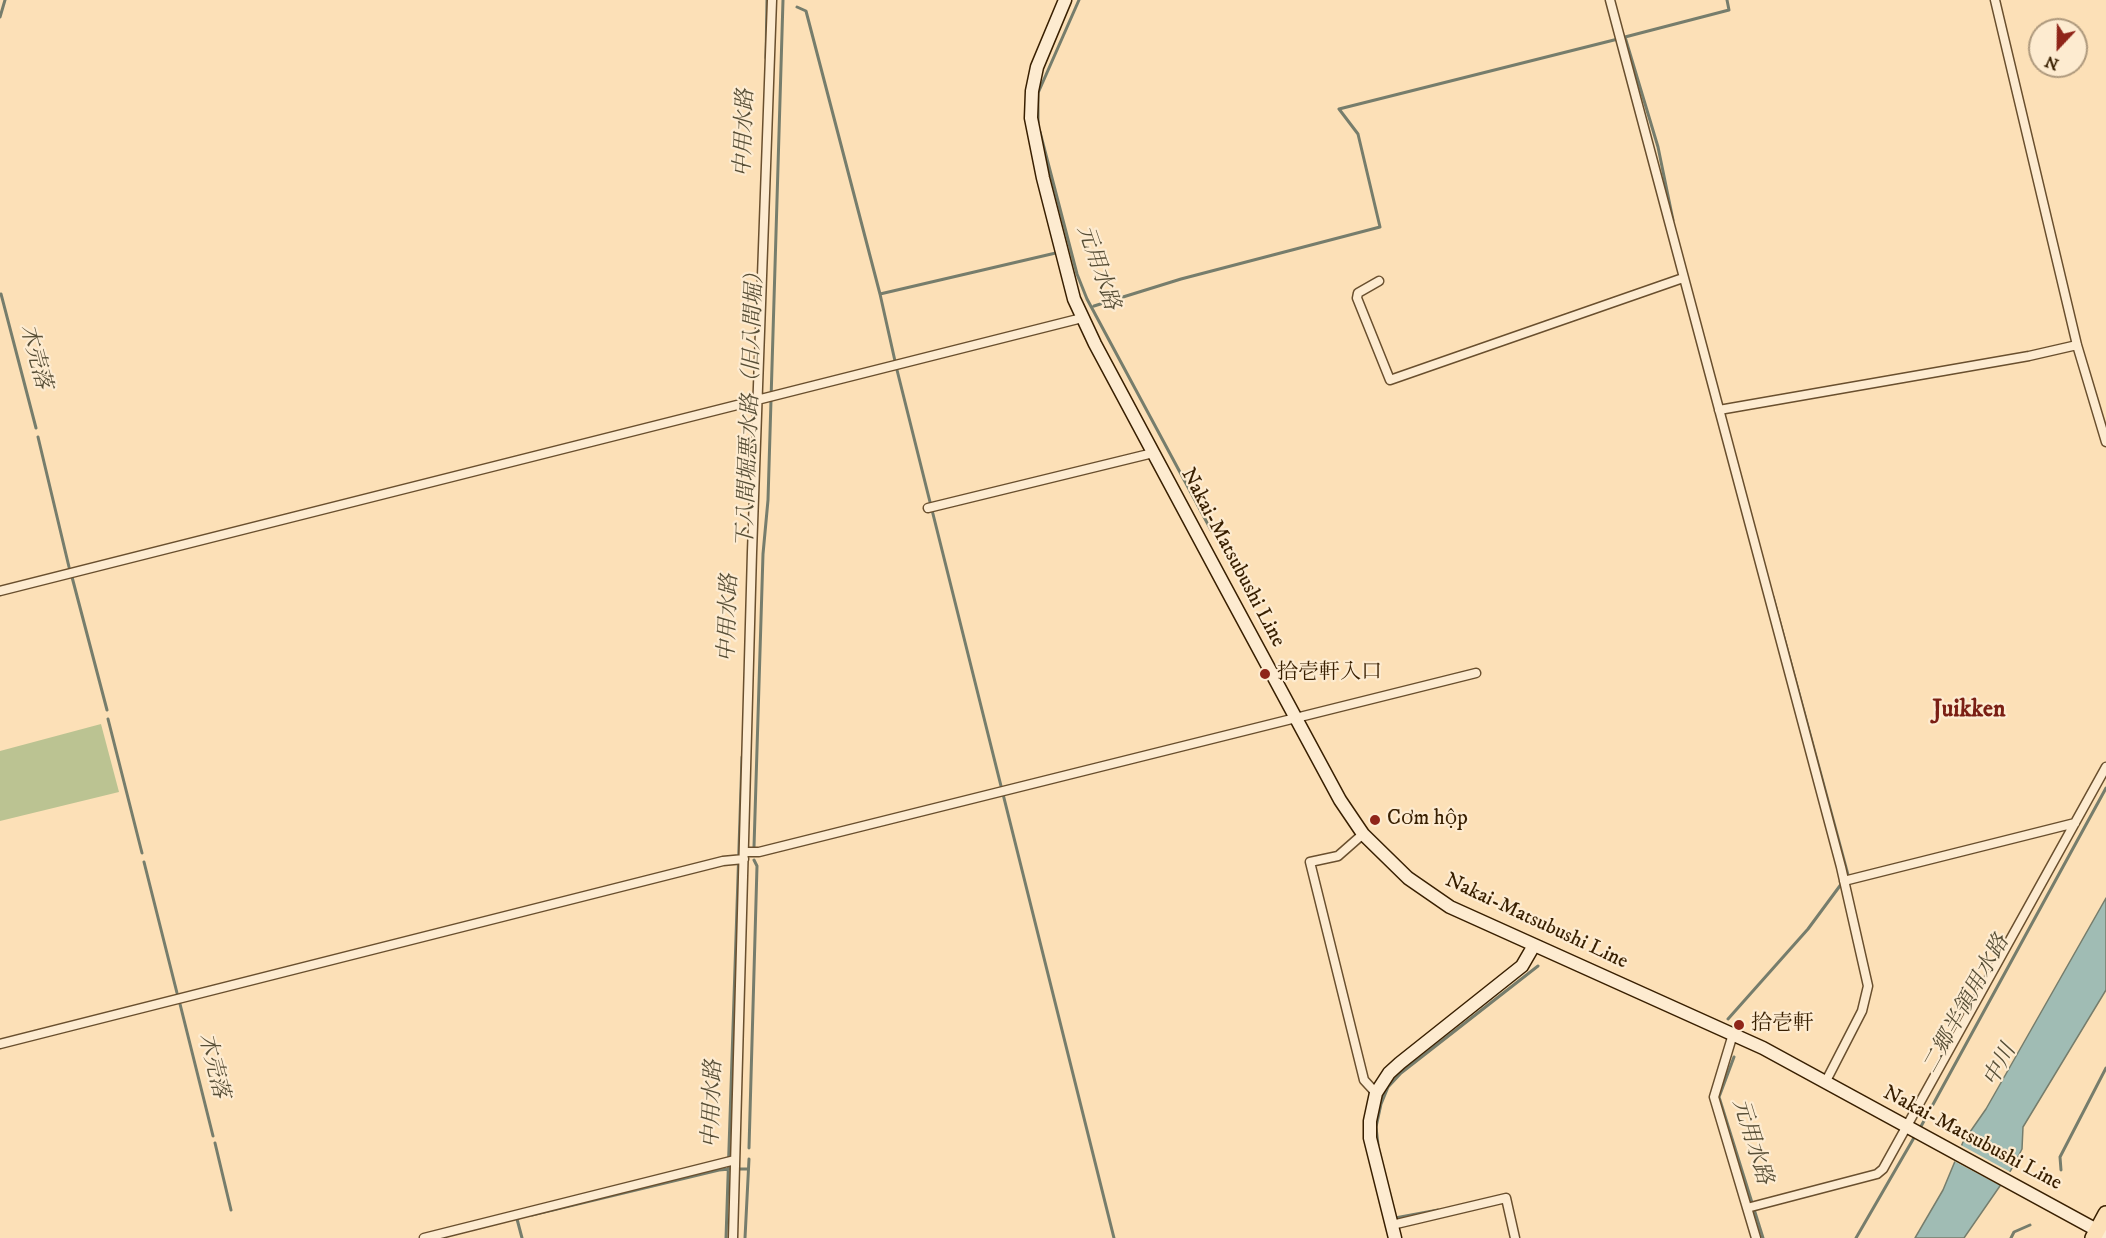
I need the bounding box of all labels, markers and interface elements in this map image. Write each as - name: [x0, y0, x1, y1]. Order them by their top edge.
- north arrow: [2028, 18, 2088, 78]
- text: N: [2042, 51, 2062, 75]
- water label: 中用水路: [731, 89, 761, 177]
- water label: 元用水路: [1070, 222, 1124, 314]
- water label: 下八間堀悪水路（旧八間堀）: [734, 262, 770, 548]
- water label: 木売落: [13, 322, 55, 392]
- street label: Nakai-Matsubushi Line: [1174, 464, 1290, 652]
- water label: 中用水路: [715, 574, 745, 662]
- place label: 拾壱軒入口: [1277, 661, 1382, 687]
- marker: 拾壱軒入口: [1258, 667, 1272, 681]
- district label: Juikken: [1933, 697, 2005, 725]
- place label: Cơm hộp: [1387, 807, 1468, 833]
- marker: Cơm hộp: [1368, 813, 1382, 827]
- street label: Nakai-Matsubushi Line: [1441, 869, 1631, 975]
- water label: 二郷半領用水路: [1918, 931, 2016, 1079]
- place label: 拾壱軒: [1751, 1012, 1814, 1038]
- marker: 拾壱軒: [1732, 1018, 1746, 1032]
- water label: 木売落: [191, 1031, 233, 1101]
- water label: 中川: [1979, 1040, 2023, 1092]
- water label: 中用水路: [699, 1060, 729, 1148]
- street label: Nakai-Matsubushi Line: [1878, 1081, 2066, 1197]
- water label: 元用水路: [1726, 1096, 1776, 1188]

